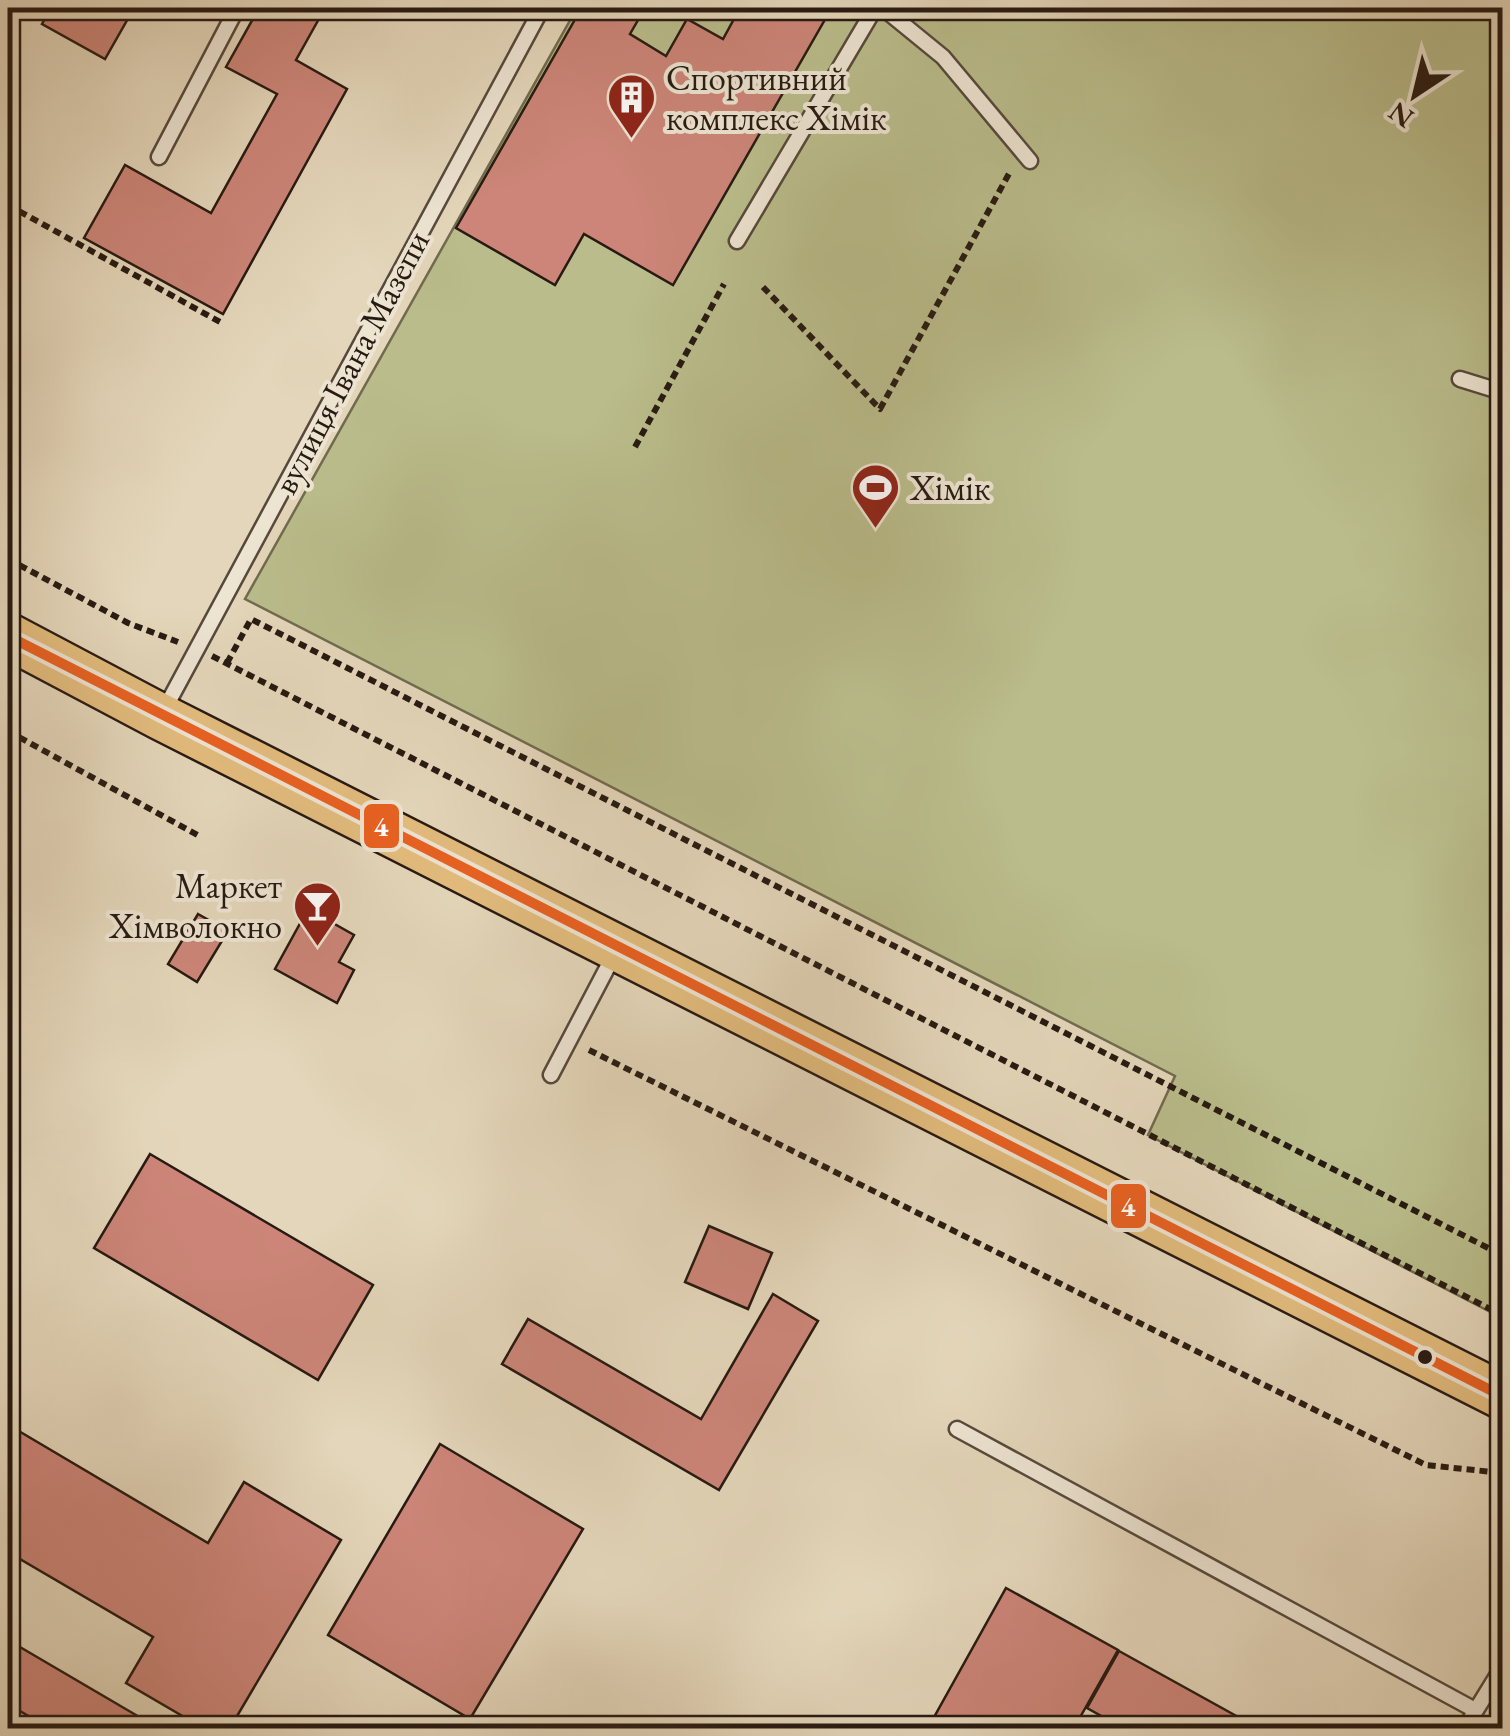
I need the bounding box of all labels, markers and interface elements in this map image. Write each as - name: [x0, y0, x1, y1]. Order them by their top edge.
- north arrow: [1365, 45, 1465, 145]
- place label: Спортивний комплекс Хімік: [666, 55, 887, 140]
- building icon: Спортивний комплекс Хімік: [605, 72, 657, 140]
- text: N: [1381, 94, 1420, 137]
- street label: вулиця Івана Мазепи: [262, 222, 440, 502]
- sports icon: Хімік: [849, 462, 901, 530]
- place label: Хімік: [909, 465, 991, 510]
- line badge: 4: [362, 802, 401, 850]
- text: 4: [374, 808, 390, 844]
- place label: Маркет Хімволокно: [108, 863, 282, 948]
- bar icon: Маркет Хімволокно: [291, 880, 343, 948]
- line badge: 4: [1109, 1182, 1148, 1230]
- text: 4: [1121, 1188, 1137, 1224]
- unlabelled marker: [1415, 1347, 1435, 1367]

